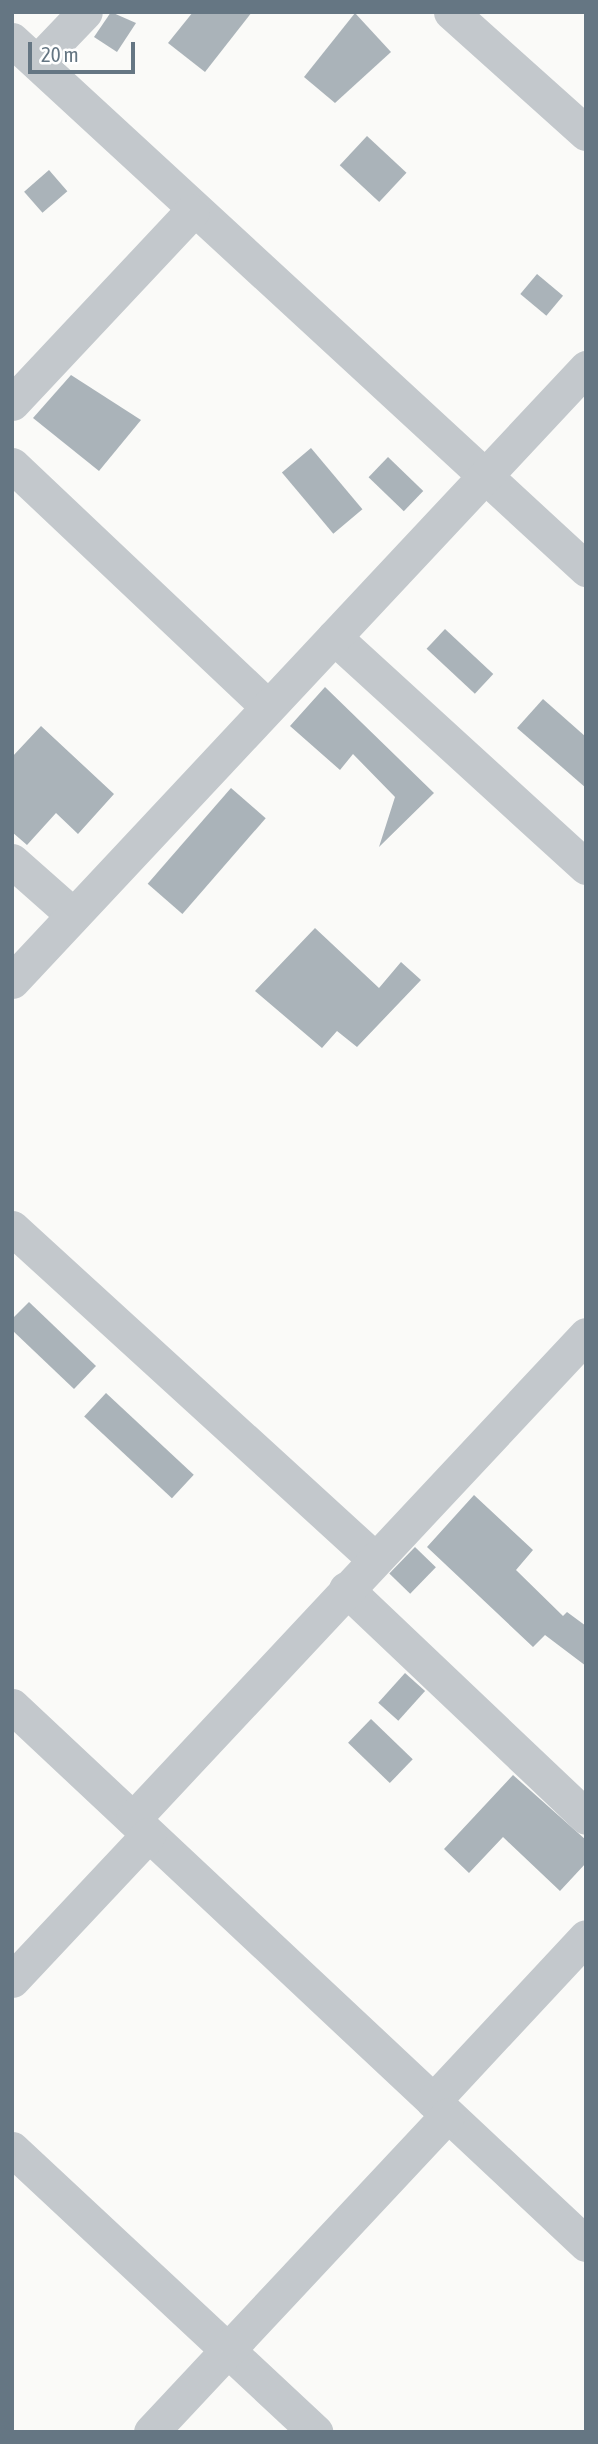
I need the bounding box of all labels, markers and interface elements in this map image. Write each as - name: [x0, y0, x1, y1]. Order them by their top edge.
- scale bar: [32, 28, 138, 72]
- text: 20 m: [41, 42, 79, 66]

